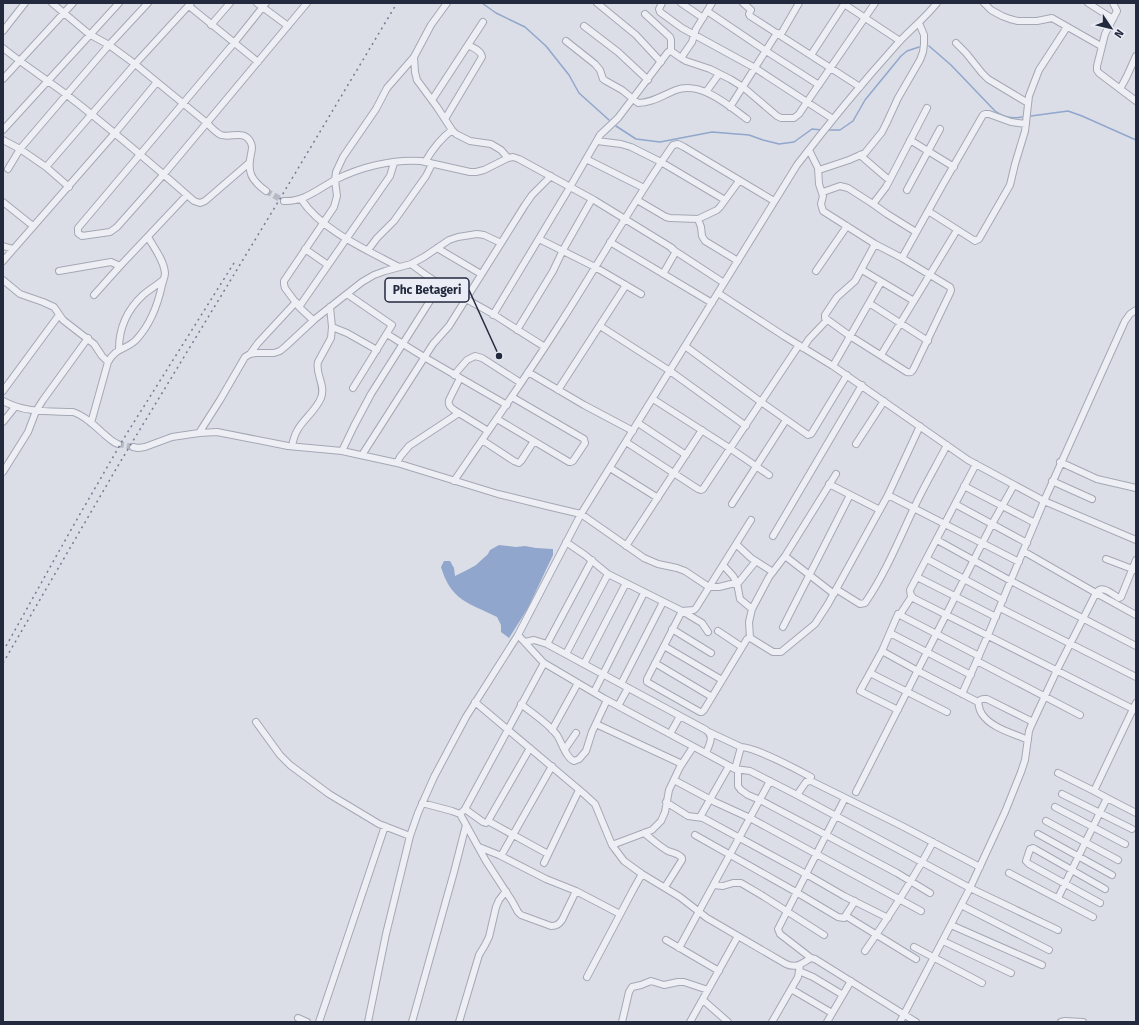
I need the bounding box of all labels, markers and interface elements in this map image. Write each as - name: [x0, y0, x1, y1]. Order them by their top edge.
- north arrow: [1091, 8, 1131, 48]
- text: N: [1111, 27, 1126, 40]
- callout: Phc Betageri: [385, 278, 469, 302]
- text: Phc Betageri: [393, 283, 461, 297]

